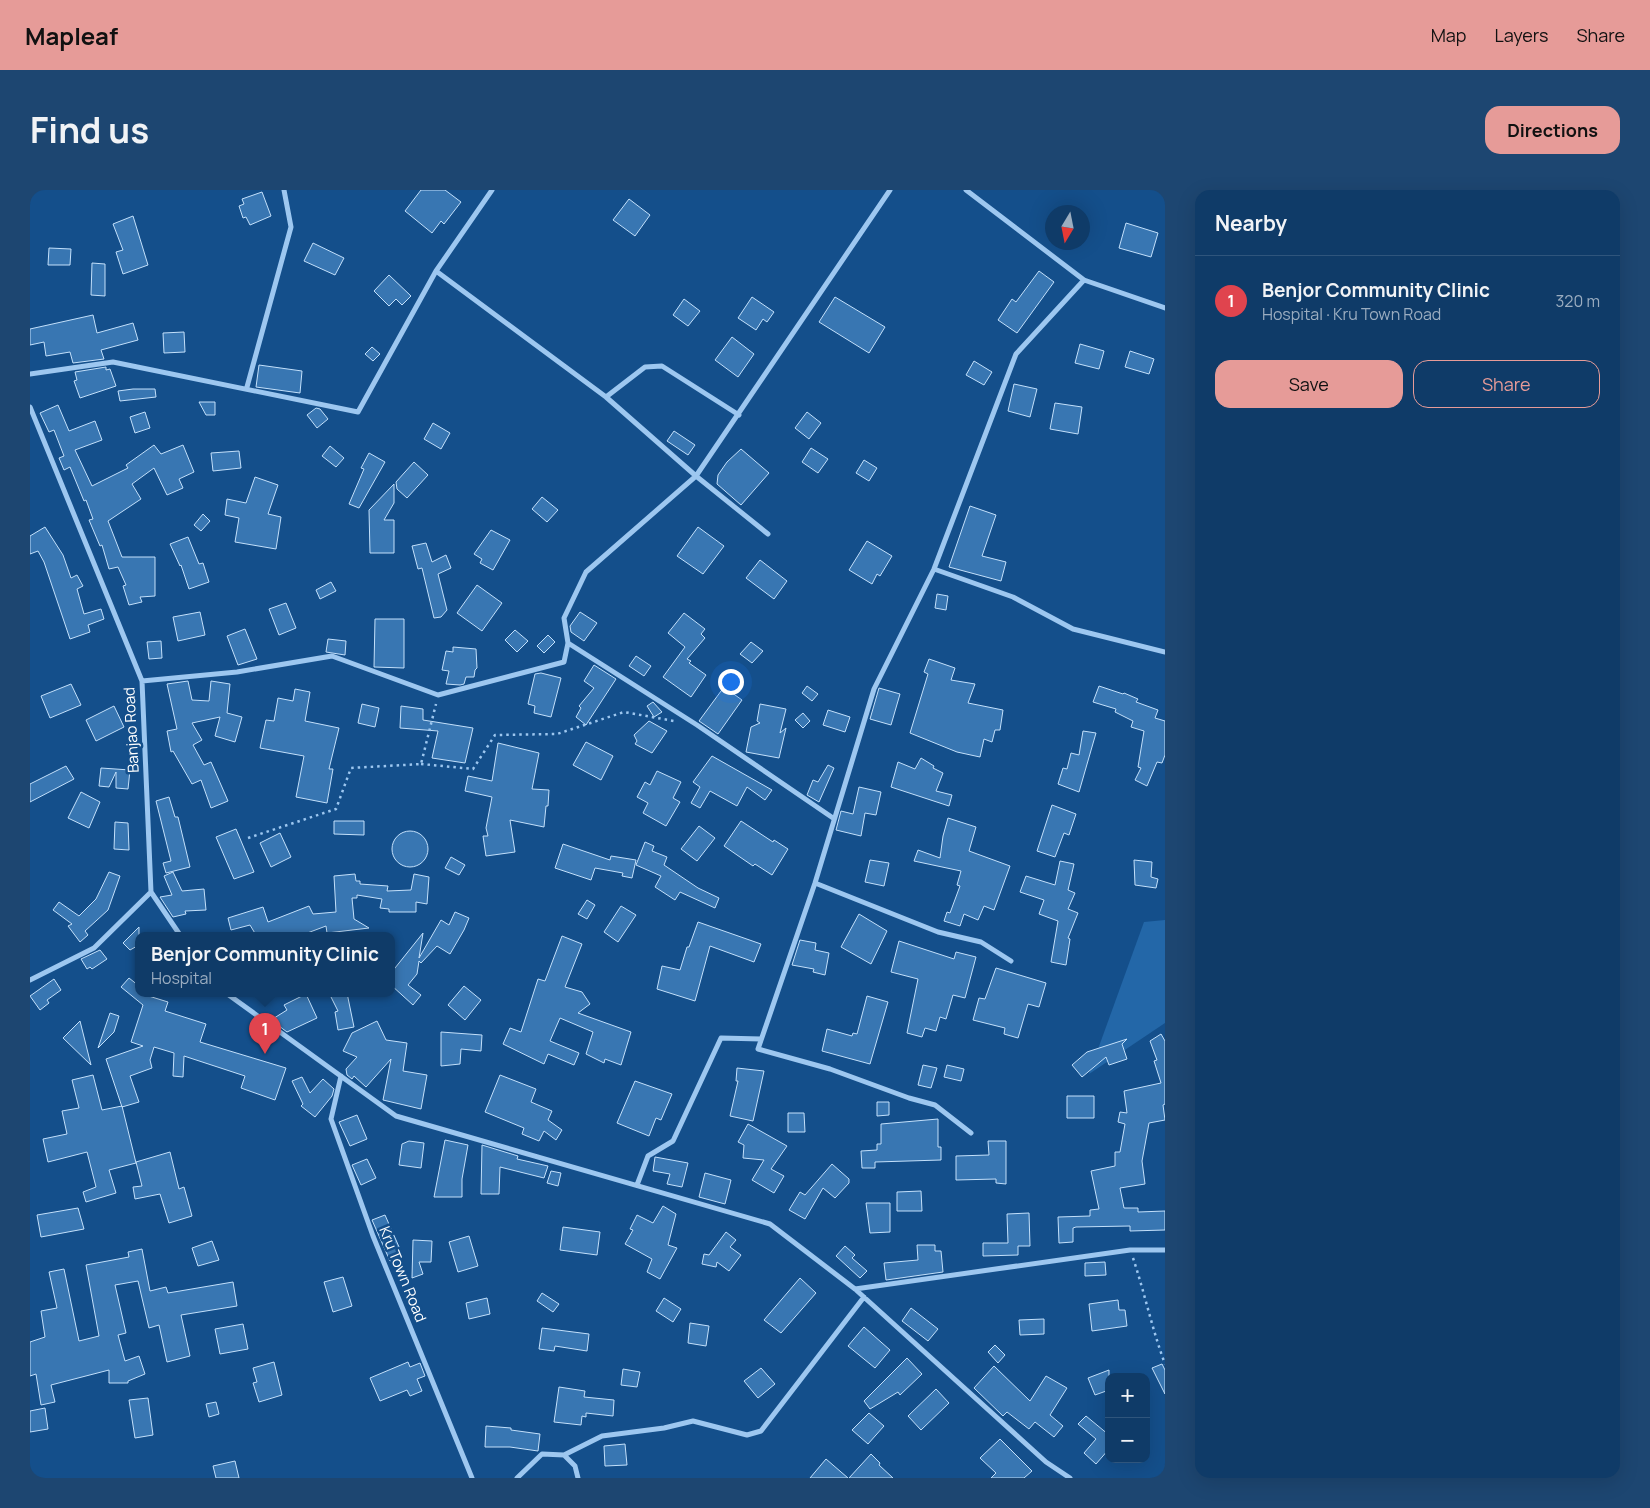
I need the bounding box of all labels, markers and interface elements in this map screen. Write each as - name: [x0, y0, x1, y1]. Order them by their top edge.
- text: Mapleaf: [25, 19, 118, 52]
- text: Map: [1431, 23, 1466, 47]
- text: Layers: [1494, 23, 1548, 47]
- text: Share: [1576, 23, 1625, 47]
- text: Find us: [30, 106, 149, 154]
- button: Directions: [1485, 106, 1620, 154]
- north arrow: [1045, 205, 1090, 250]
- text: Nearby: [1215, 209, 1287, 237]
- text: Benjor Community Clinic: [1262, 277, 1490, 303]
- text: 1: [1227, 290, 1235, 312]
- text: 320 m: [1556, 290, 1600, 312]
- text: Hospital · Kru Town Road: [1262, 303, 1441, 325]
- button: Save: [1215, 360, 1403, 408]
- button: Share: [1413, 360, 1600, 408]
- your location: [718, 669, 744, 695]
- street label: Banjao Road: [118, 687, 144, 773]
- popup: [135, 932, 395, 997]
- text: Benjor Community Clinic: [151, 941, 379, 967]
- text: Hospital: [151, 967, 212, 989]
- pin: 1: [249, 1013, 281, 1054]
- street label: Kru Town Road: [374, 1223, 432, 1325]
- map controls: [1105, 1373, 1150, 1463]
- button: +: [1105, 1373, 1150, 1418]
- button: −: [1105, 1418, 1150, 1463]

